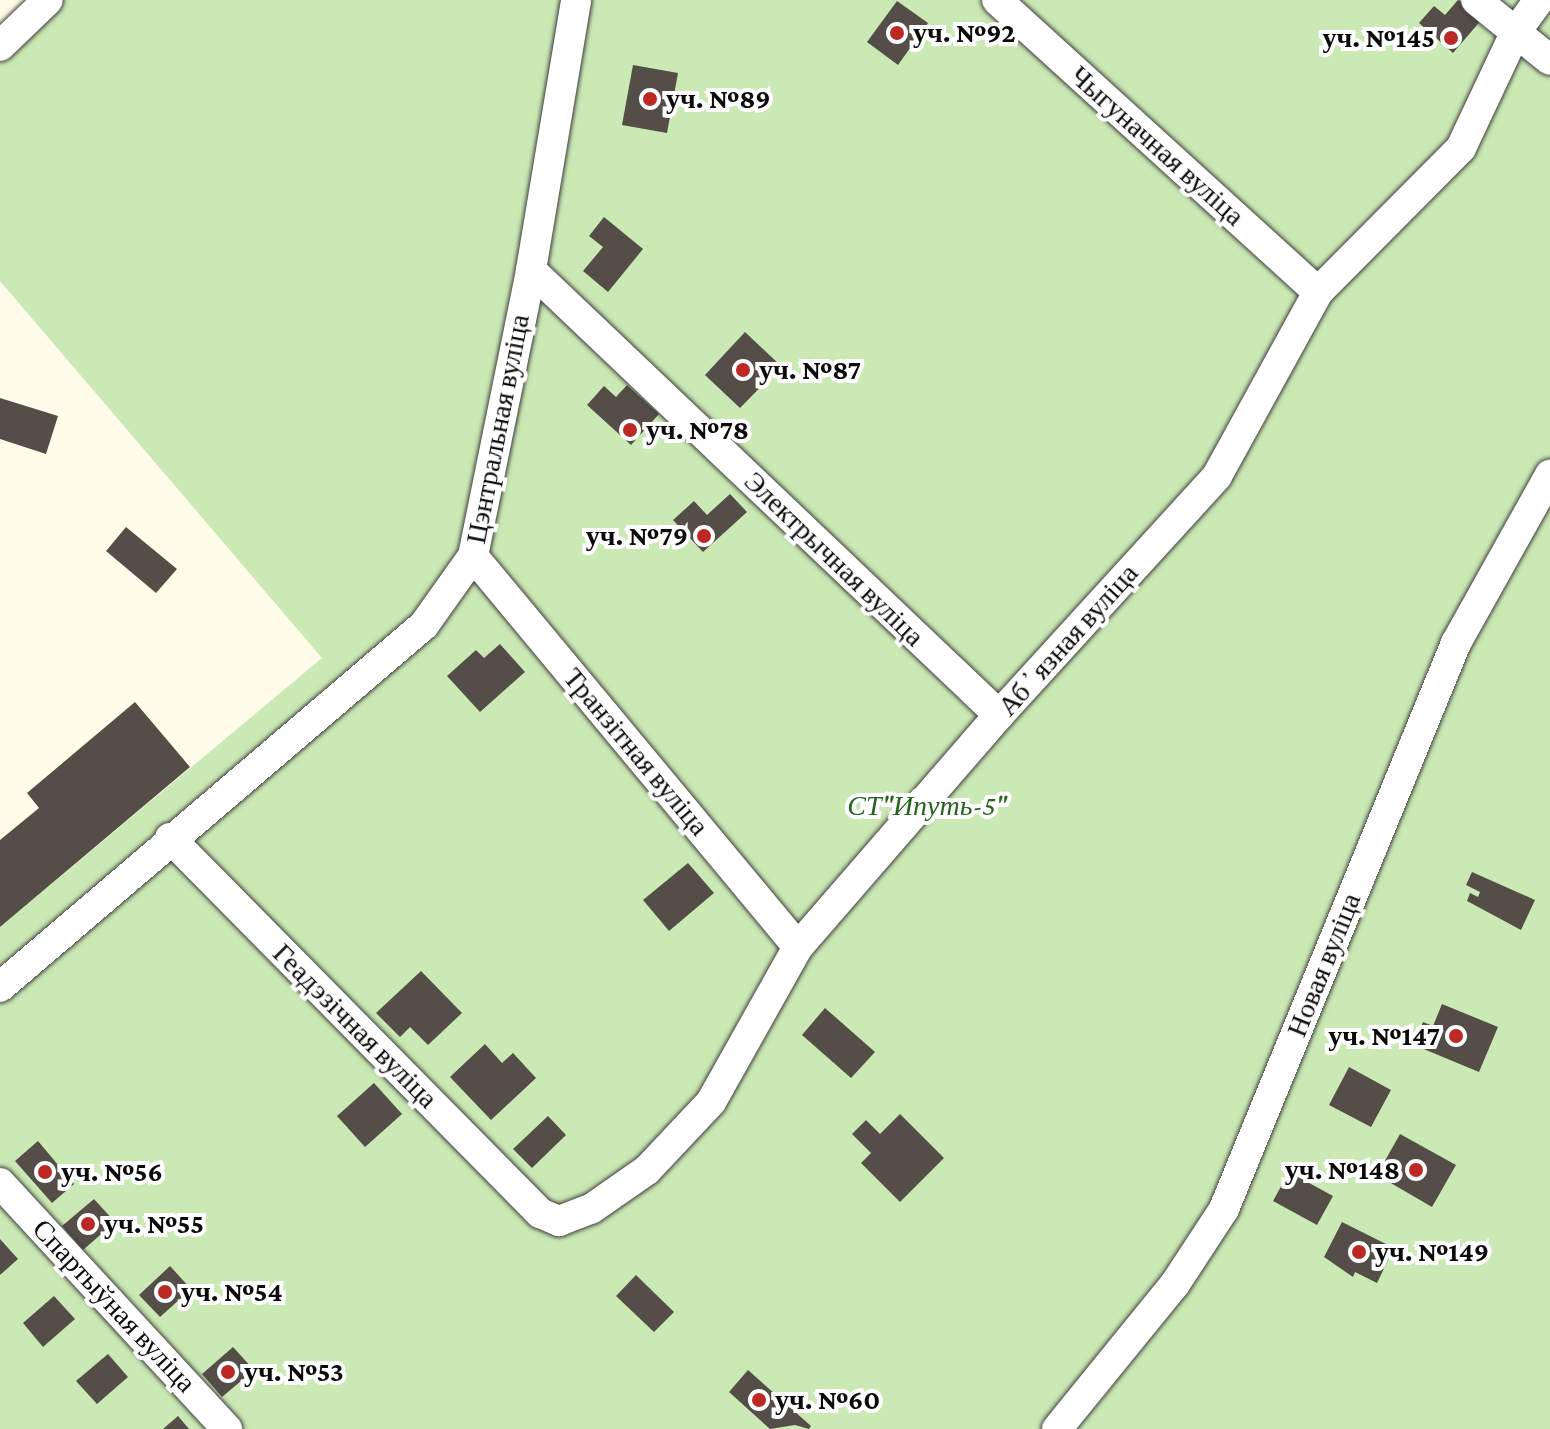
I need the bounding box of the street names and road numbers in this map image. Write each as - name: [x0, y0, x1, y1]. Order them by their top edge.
- street label: Чыгуначная вуліца: [1063, 59, 1251, 233]
- street label: Цэнтральная вуліца: [459, 311, 537, 547]
- street label: Электрычная вуліца: [737, 465, 931, 653]
- street label: Абʼязная вуліца: [991, 557, 1145, 723]
- street label: Транзітная вуліца: [556, 661, 716, 843]
- street label: Новая вуліца: [1280, 888, 1368, 1042]
- street label: Геадэзічная вуліца: [266, 937, 444, 1115]
- street label: Спартыўная вуліца: [25, 1212, 203, 1400]

